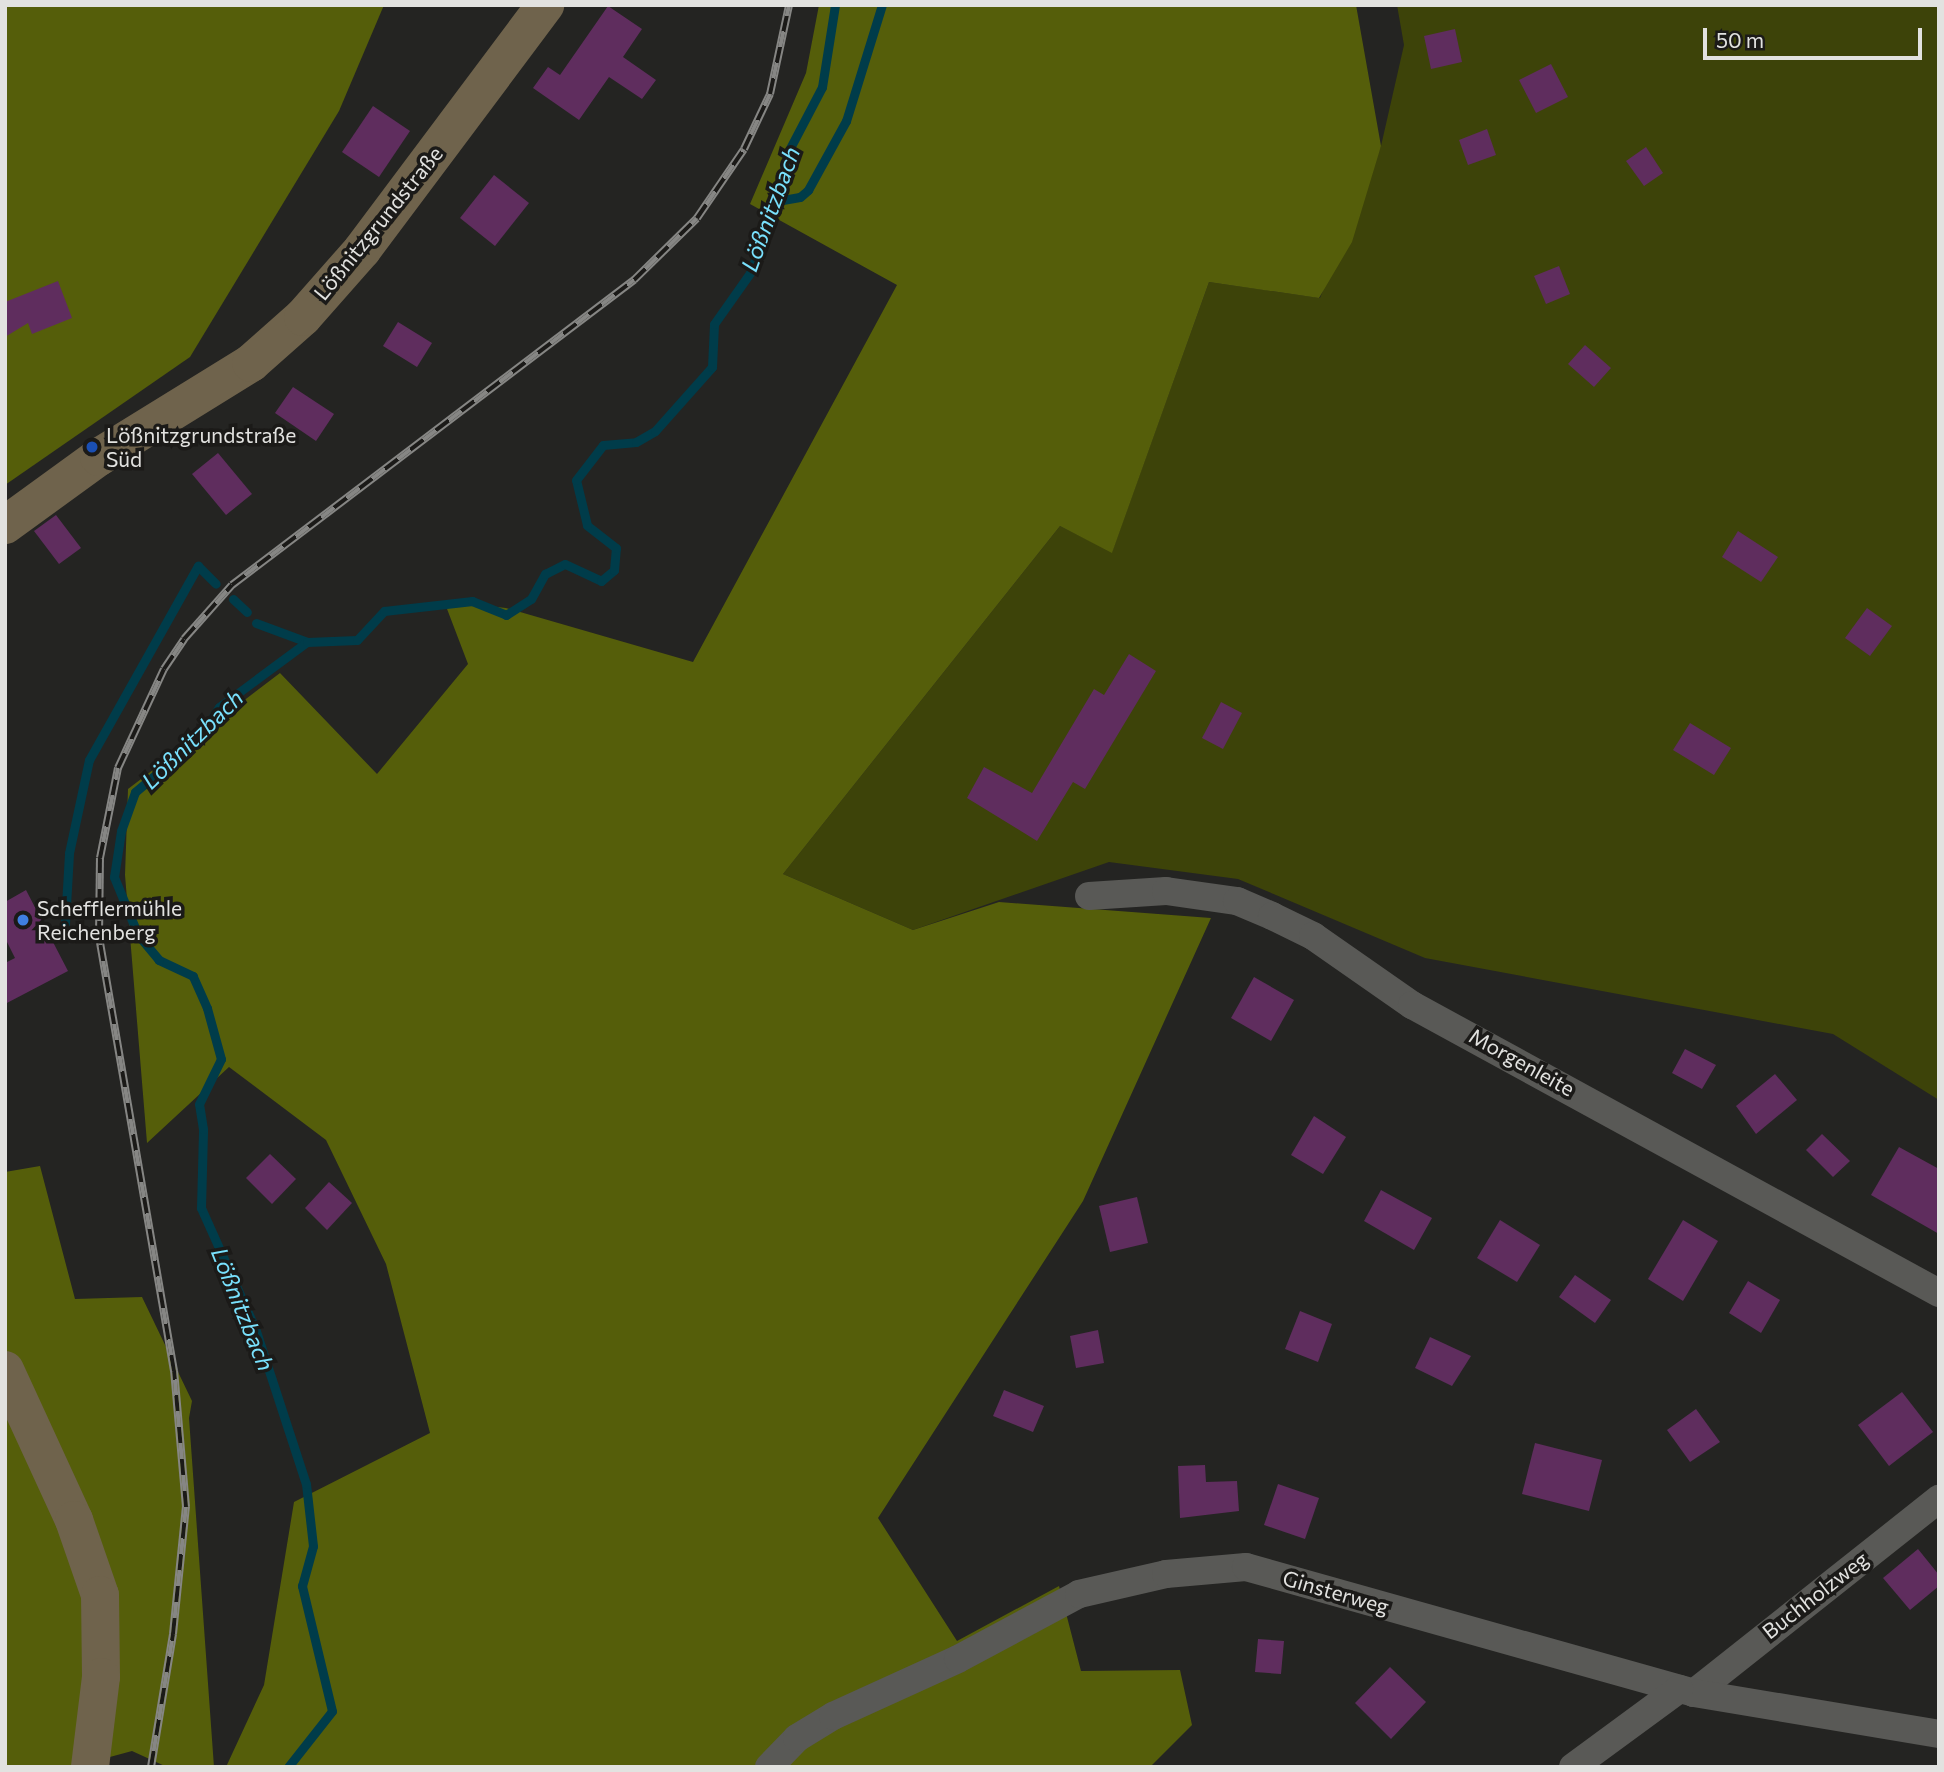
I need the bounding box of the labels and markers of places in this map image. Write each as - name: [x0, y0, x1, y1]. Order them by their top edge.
- place label: Lößnitzgrundstraße Süd: [106, 422, 296, 472]
- marker: Lößnitzgrundstraße Süd: [84, 439, 100, 455]
- place label: Schefflermühle Reichenberg: [37, 895, 182, 945]
- marker: Schefflermühle Reichenberg: [15, 912, 31, 928]

